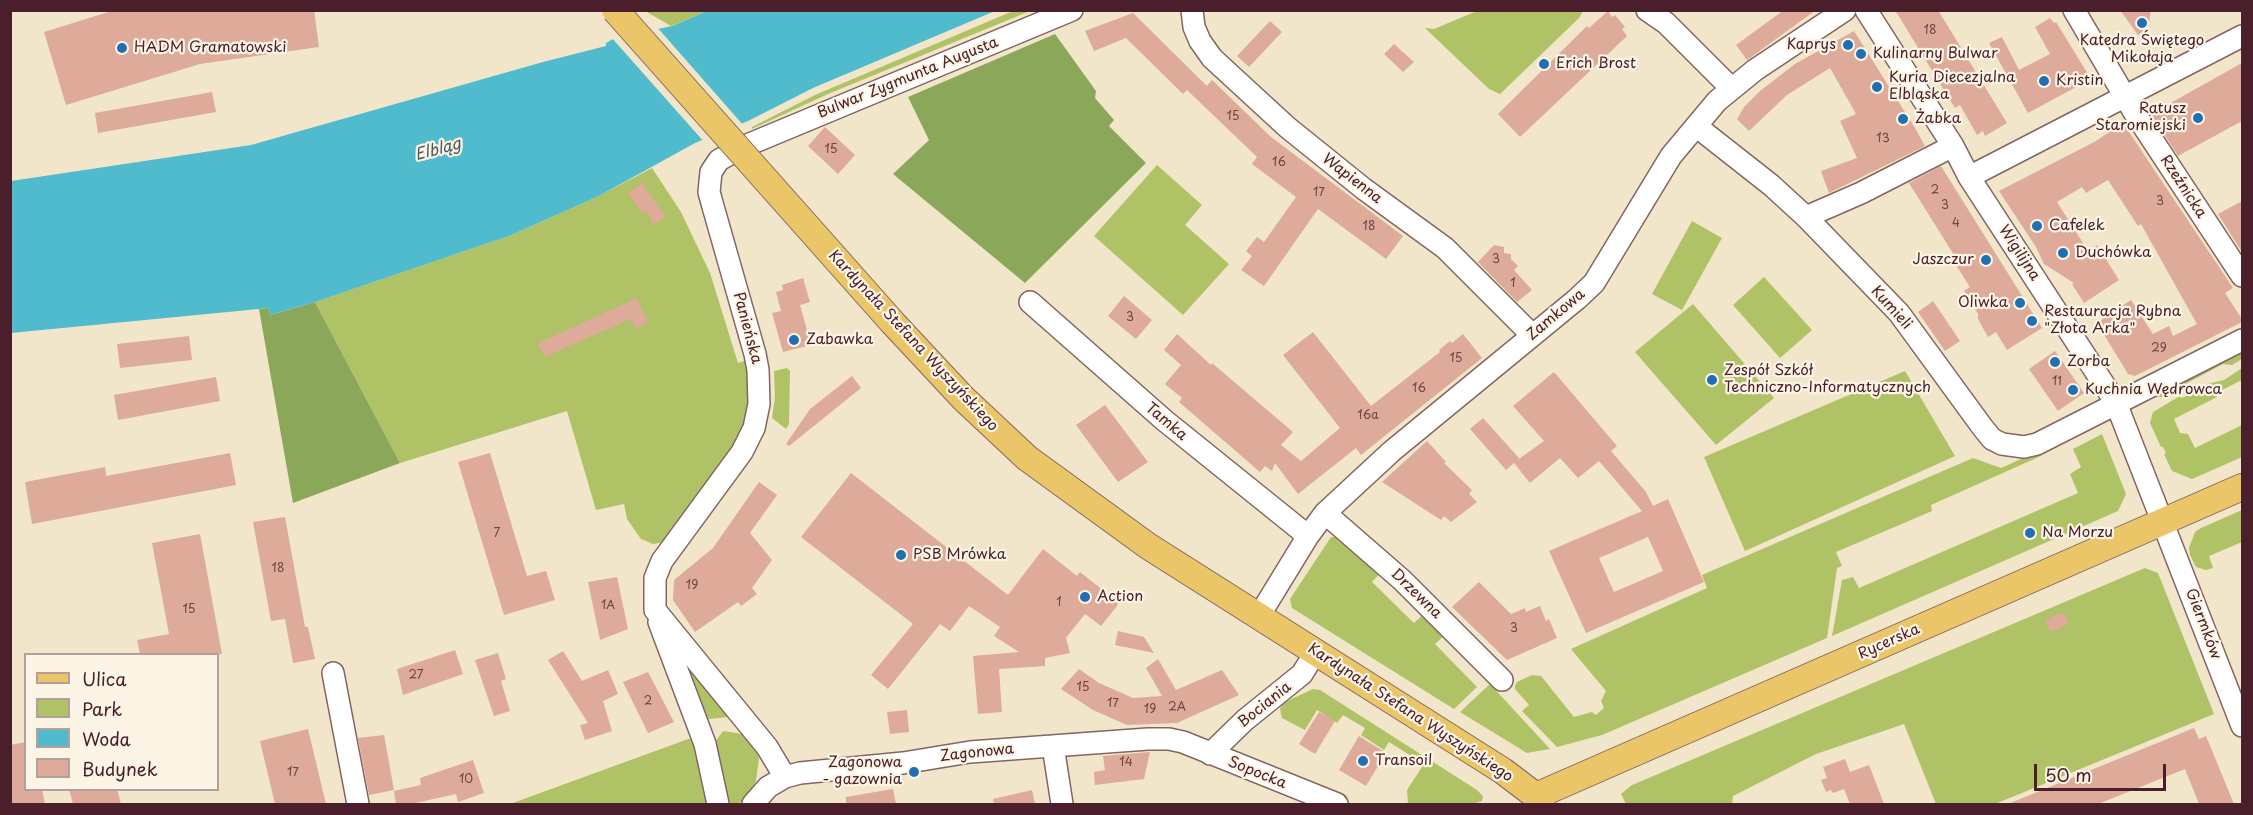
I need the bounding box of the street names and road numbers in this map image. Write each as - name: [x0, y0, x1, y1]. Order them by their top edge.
- street label: Bulwar Zygmunta Augusta: [815, 33, 1001, 123]
- street label: Wapienna: [1319, 150, 1385, 208]
- street label: Rzeźnicka: [2156, 152, 2210, 222]
- street label: Wigilijna: [1994, 222, 2044, 284]
- street label: Kardynała Stefana Wyszyńskiego: [824, 247, 1002, 435]
- street label: Kumieli: [1867, 282, 1915, 334]
- street label: Zamkowa: [1523, 285, 1589, 345]
- street label: Panieńska: [729, 290, 765, 366]
- street label: Tamka: [1141, 399, 1191, 445]
- street label: Drzewna: [1387, 565, 1445, 623]
- street label: Giermków: [2181, 586, 2225, 662]
- street label: Rycerska: [1855, 620, 1923, 664]
- street label: Kardynała Stefana Wyszyńskiego: [1304, 640, 1516, 786]
- street label: Bociania: [1235, 678, 1295, 732]
- street label: Zagonowa: [939, 740, 1015, 766]
- street label: Sopocka: [1225, 753, 1289, 793]

